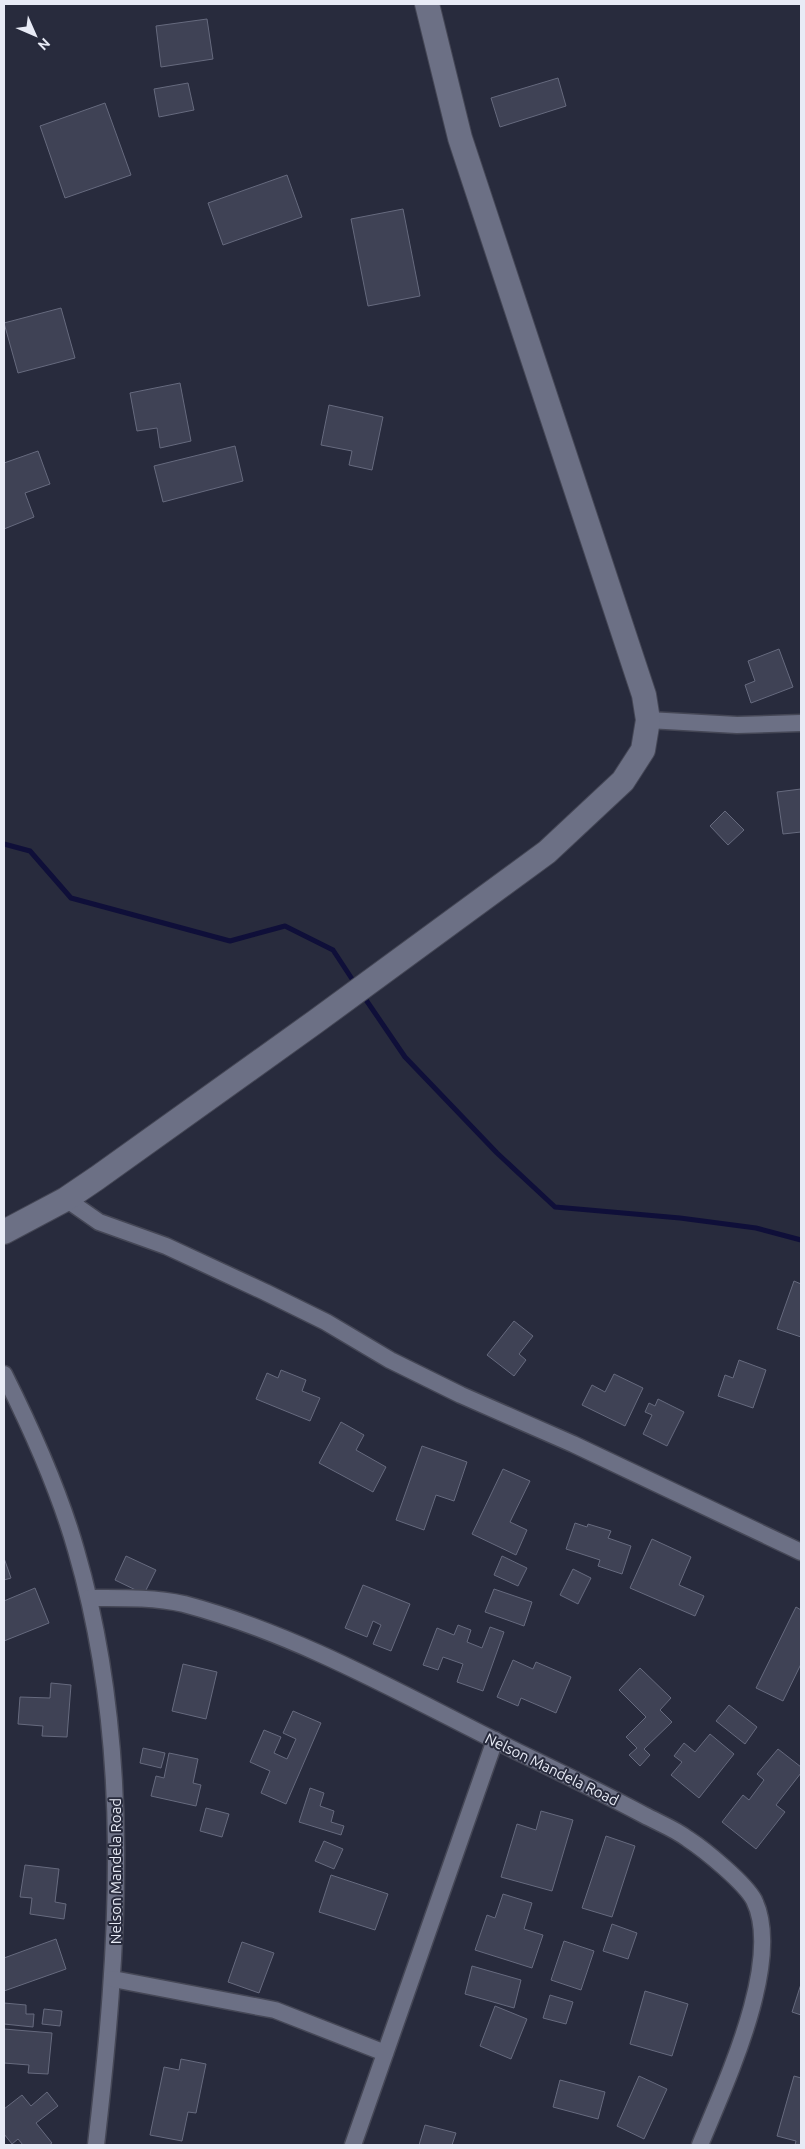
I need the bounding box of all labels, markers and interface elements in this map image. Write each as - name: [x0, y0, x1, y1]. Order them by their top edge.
- north arrow: [10, 10, 60, 60]
- text: N: [35, 35, 54, 54]
- street label: Nelson Mandela Road: [483, 1729, 621, 1809]
- street label: Nelson Mandela Road: [107, 1798, 124, 1944]

